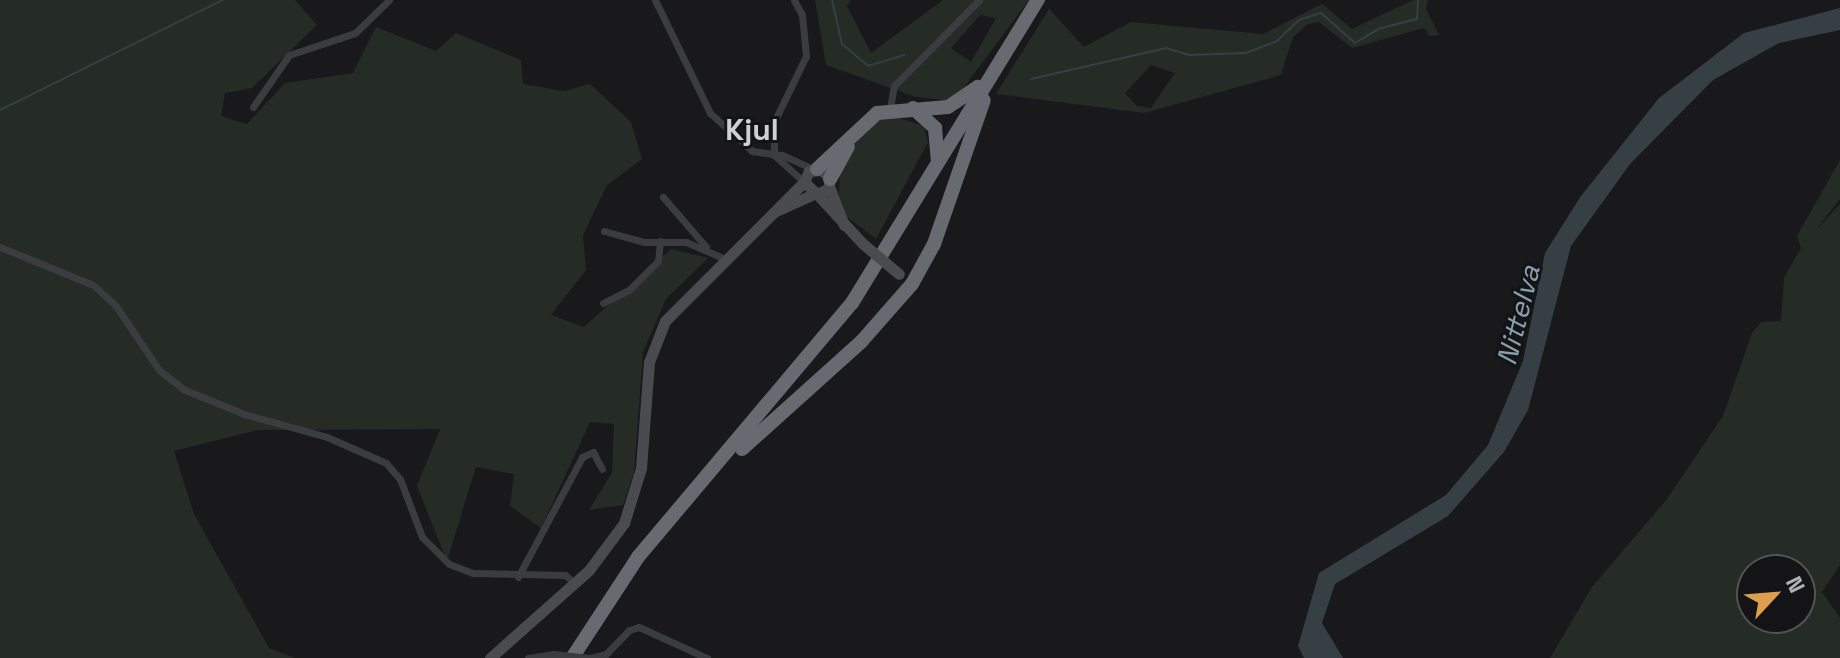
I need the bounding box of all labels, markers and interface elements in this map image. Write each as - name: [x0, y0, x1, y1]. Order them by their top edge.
- district label: Kjul: [725, 112, 779, 148]
- water label: Nittelva: [1489, 262, 1547, 368]
- north arrow: [1736, 554, 1816, 634]
- text: N: [1780, 572, 1812, 597]

